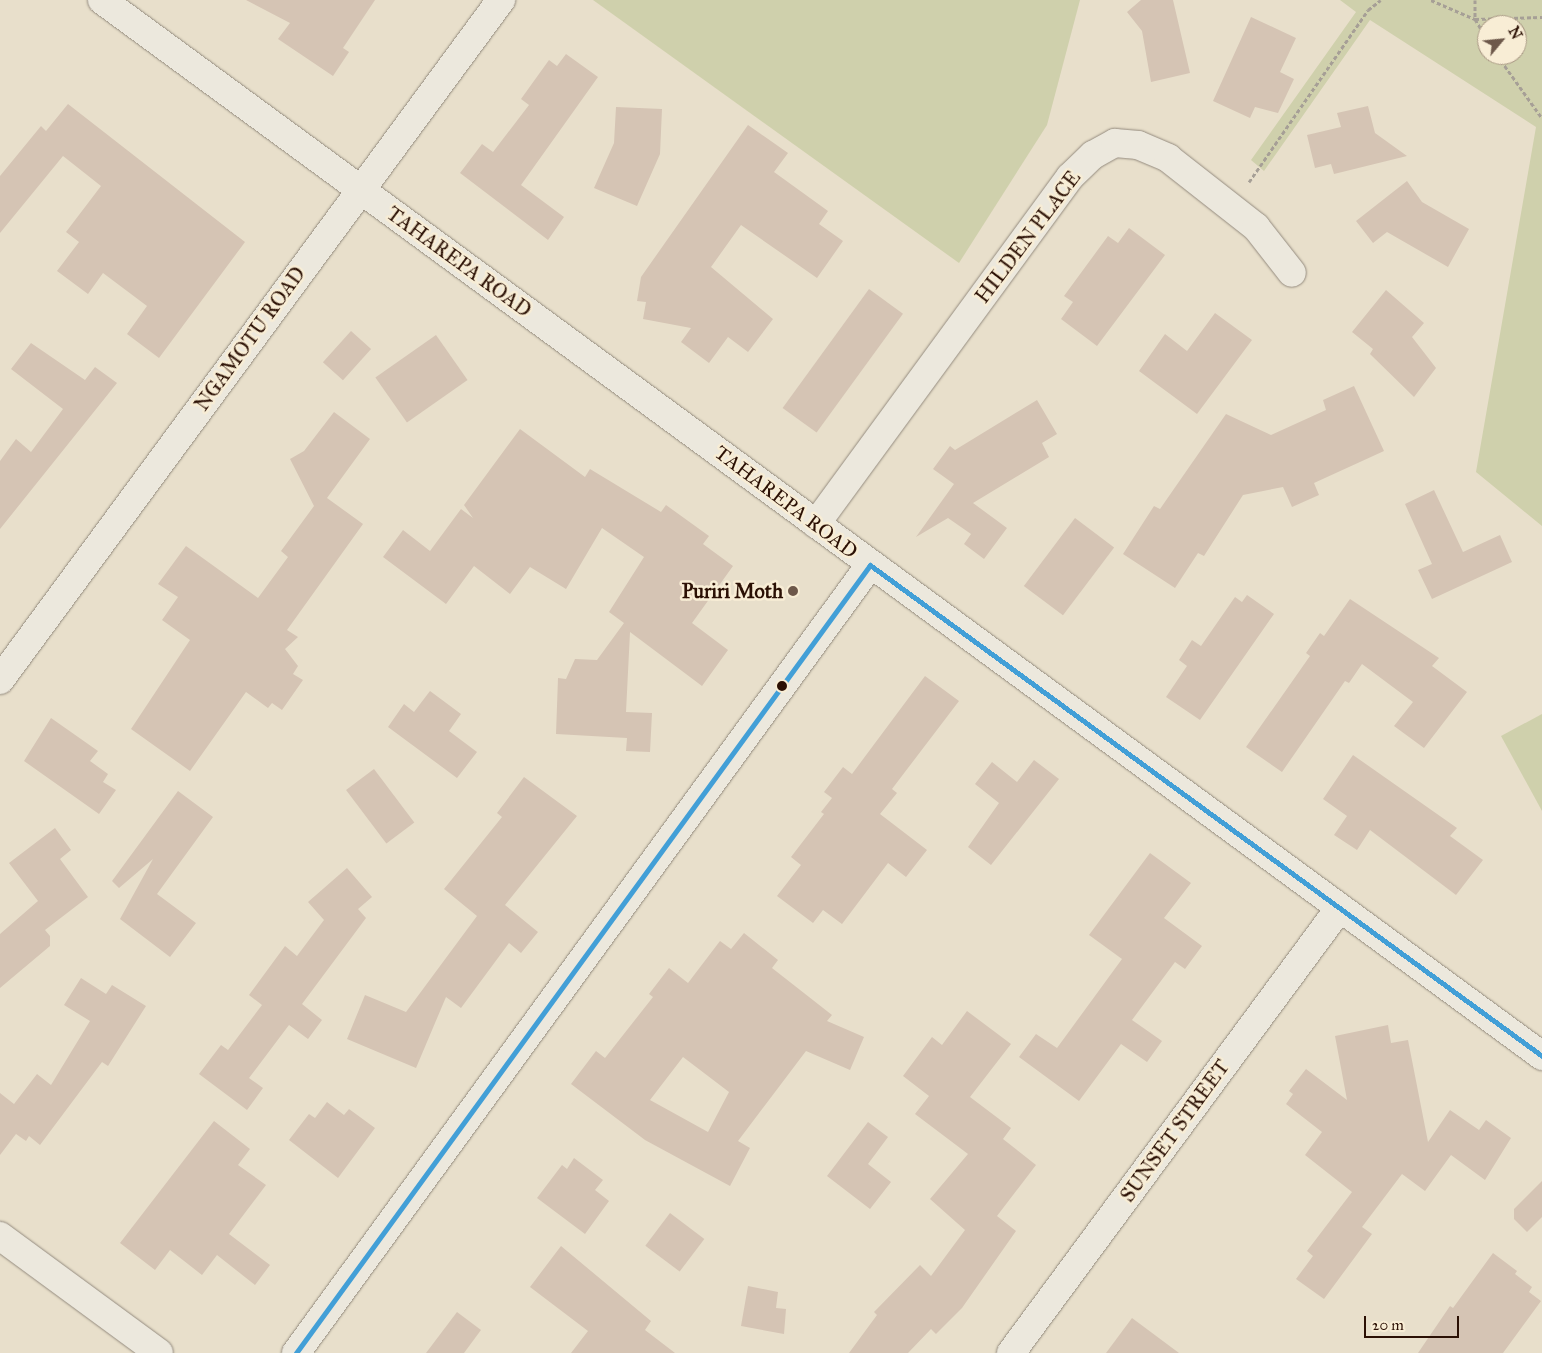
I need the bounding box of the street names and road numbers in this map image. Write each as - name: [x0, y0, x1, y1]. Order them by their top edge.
- street label: HILDEN PLACE: [970, 166, 1086, 308]
- street label: TAHAREPA ROAD: [382, 202, 536, 322]
- street label: NGAMOTU ROAD: [190, 262, 310, 416]
- street label: TAHAREPA ROAD: [710, 440, 862, 564]
- street label: SUNSET STREET: [1115, 1055, 1235, 1207]

